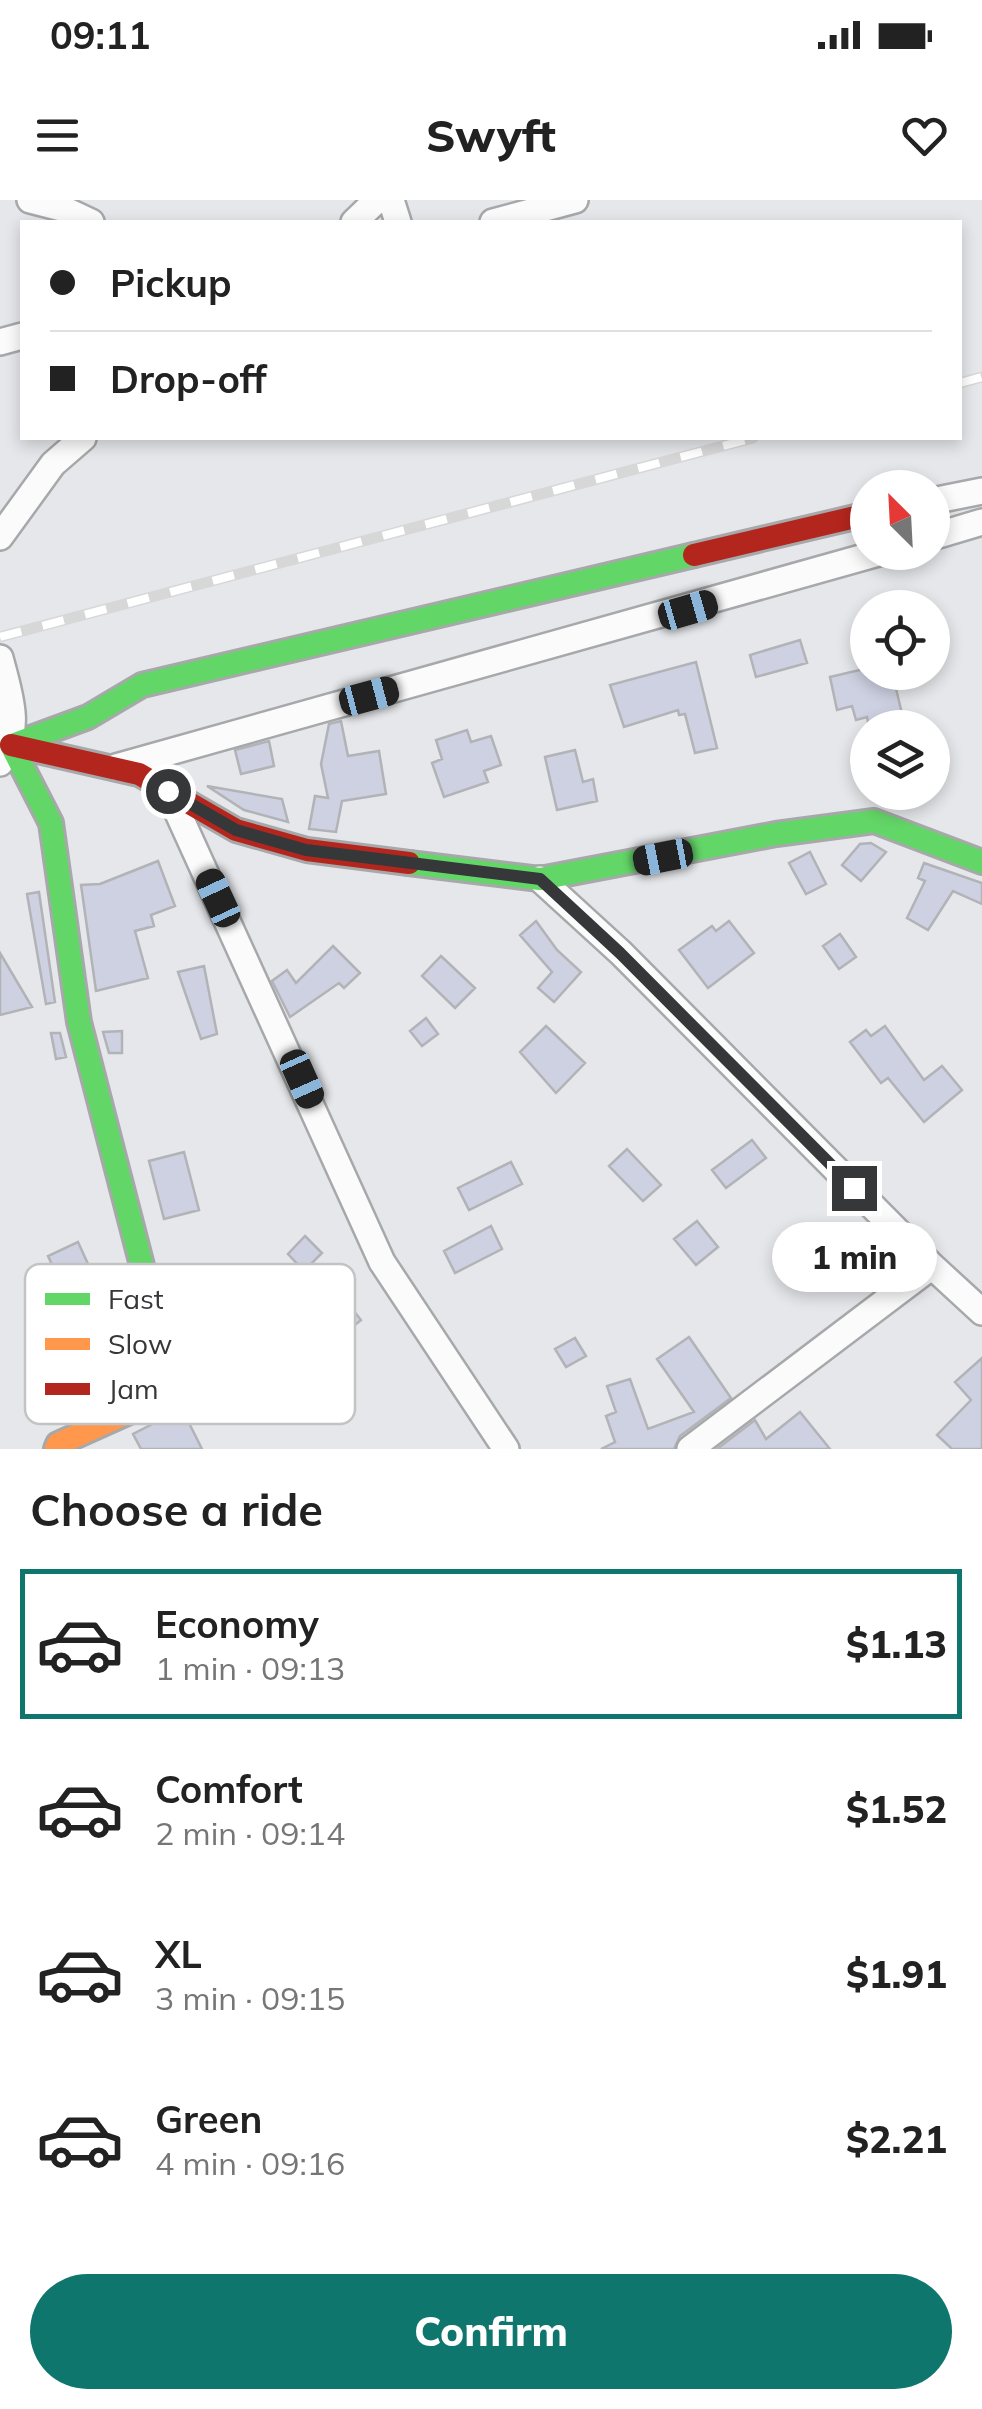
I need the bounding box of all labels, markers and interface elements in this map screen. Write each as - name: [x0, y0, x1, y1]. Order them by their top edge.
- text: 09:11: [50, 11, 151, 59]
- text: Swyft: [426, 107, 556, 163]
- icon: menu: [30, 108, 85, 163]
- icon: heart: [897, 108, 952, 163]
- text: Pickup: [110, 259, 232, 307]
- text: Drop-off: [110, 355, 267, 403]
- north arrow: [850, 470, 950, 570]
- map controls: [850, 470, 950, 810]
- car: [655, 587, 721, 633]
- button: locate: [850, 590, 950, 690]
- car: [336, 674, 402, 718]
- button: layers: [850, 710, 950, 810]
- route start: [146, 769, 191, 814]
- car: [631, 837, 695, 877]
- car: [192, 864, 244, 932]
- car: [276, 1045, 328, 1113]
- route end: [832, 1166, 877, 1211]
- callout: 1 min: [772, 1223, 936, 1293]
- text: 1 min: [812, 1237, 897, 1277]
- legend: [25, 1264, 355, 1424]
- text: Fast: [108, 1281, 164, 1316]
- text: Slow: [108, 1326, 172, 1361]
- text: Jam: [108, 1371, 159, 1406]
- text: Choose a ride: [30, 1481, 323, 1537]
- icon: car: [35, 1599, 125, 1689]
- text: Economy: [155, 1600, 319, 1648]
- text: $1.13: [846, 1620, 947, 1668]
- text: 1 min · 09:13: [155, 1648, 345, 1688]
- icon: car: [35, 1764, 125, 1854]
- text: Comfort: [155, 1765, 303, 1813]
- text: $1.52: [846, 1785, 947, 1833]
- text: 2 min · 09:14: [155, 1813, 345, 1853]
- icon: car: [35, 1929, 125, 2019]
- text: XL: [155, 1930, 202, 1978]
- text: $1.91: [846, 1950, 947, 1998]
- text: 3 min · 09:15: [155, 1978, 345, 2018]
- icon: car: [35, 2094, 125, 2184]
- text: Green: [155, 2095, 262, 2143]
- text: $2.21: [846, 2115, 947, 2163]
- text: 4 min · 09:16: [155, 2143, 345, 2183]
- button: Confirm: [30, 2274, 952, 2389]

